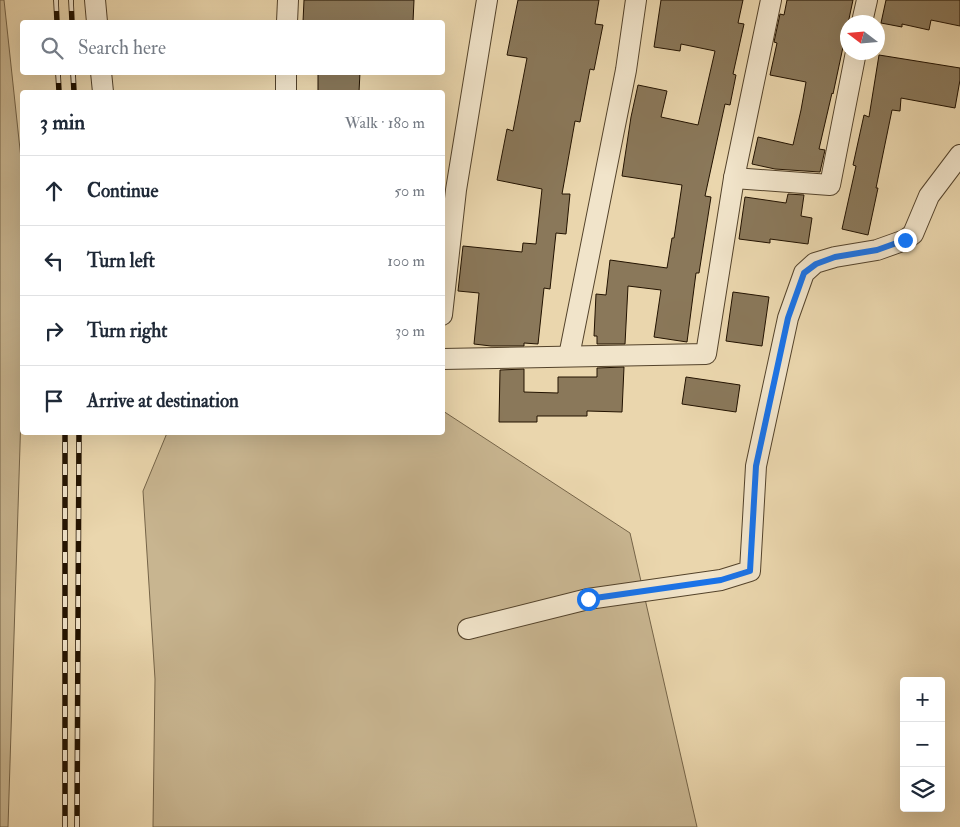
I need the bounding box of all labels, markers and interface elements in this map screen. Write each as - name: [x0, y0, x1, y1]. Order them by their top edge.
- north arrow: [840, 15, 885, 60]
- search box: [20, 20, 445, 75]
- icon: search: [38, 34, 66, 62]
- text: Search here: [78, 36, 166, 60]
- text: 3 min: [40, 109, 85, 136]
- text: Walk · 180 m: [345, 113, 425, 133]
- icon: ahead: [40, 177, 68, 205]
- text: Continue: [87, 179, 158, 203]
- text: 50 m: [394, 181, 425, 201]
- route end: [894, 229, 917, 252]
- icon: left: [40, 247, 68, 275]
- text: Turn left: [87, 249, 155, 273]
- text: 100 m: [387, 251, 425, 271]
- icon: right: [40, 317, 68, 345]
- text: Turn right: [87, 319, 167, 343]
- text: 30 m: [395, 321, 425, 341]
- icon: arrive: [40, 387, 68, 415]
- text: Arrive at destination: [87, 389, 239, 413]
- route start: [577, 588, 600, 611]
- map controls: [900, 677, 945, 812]
- button: +: [900, 677, 945, 722]
- button: −: [900, 722, 945, 767]
- button: layers: [900, 767, 945, 812]

